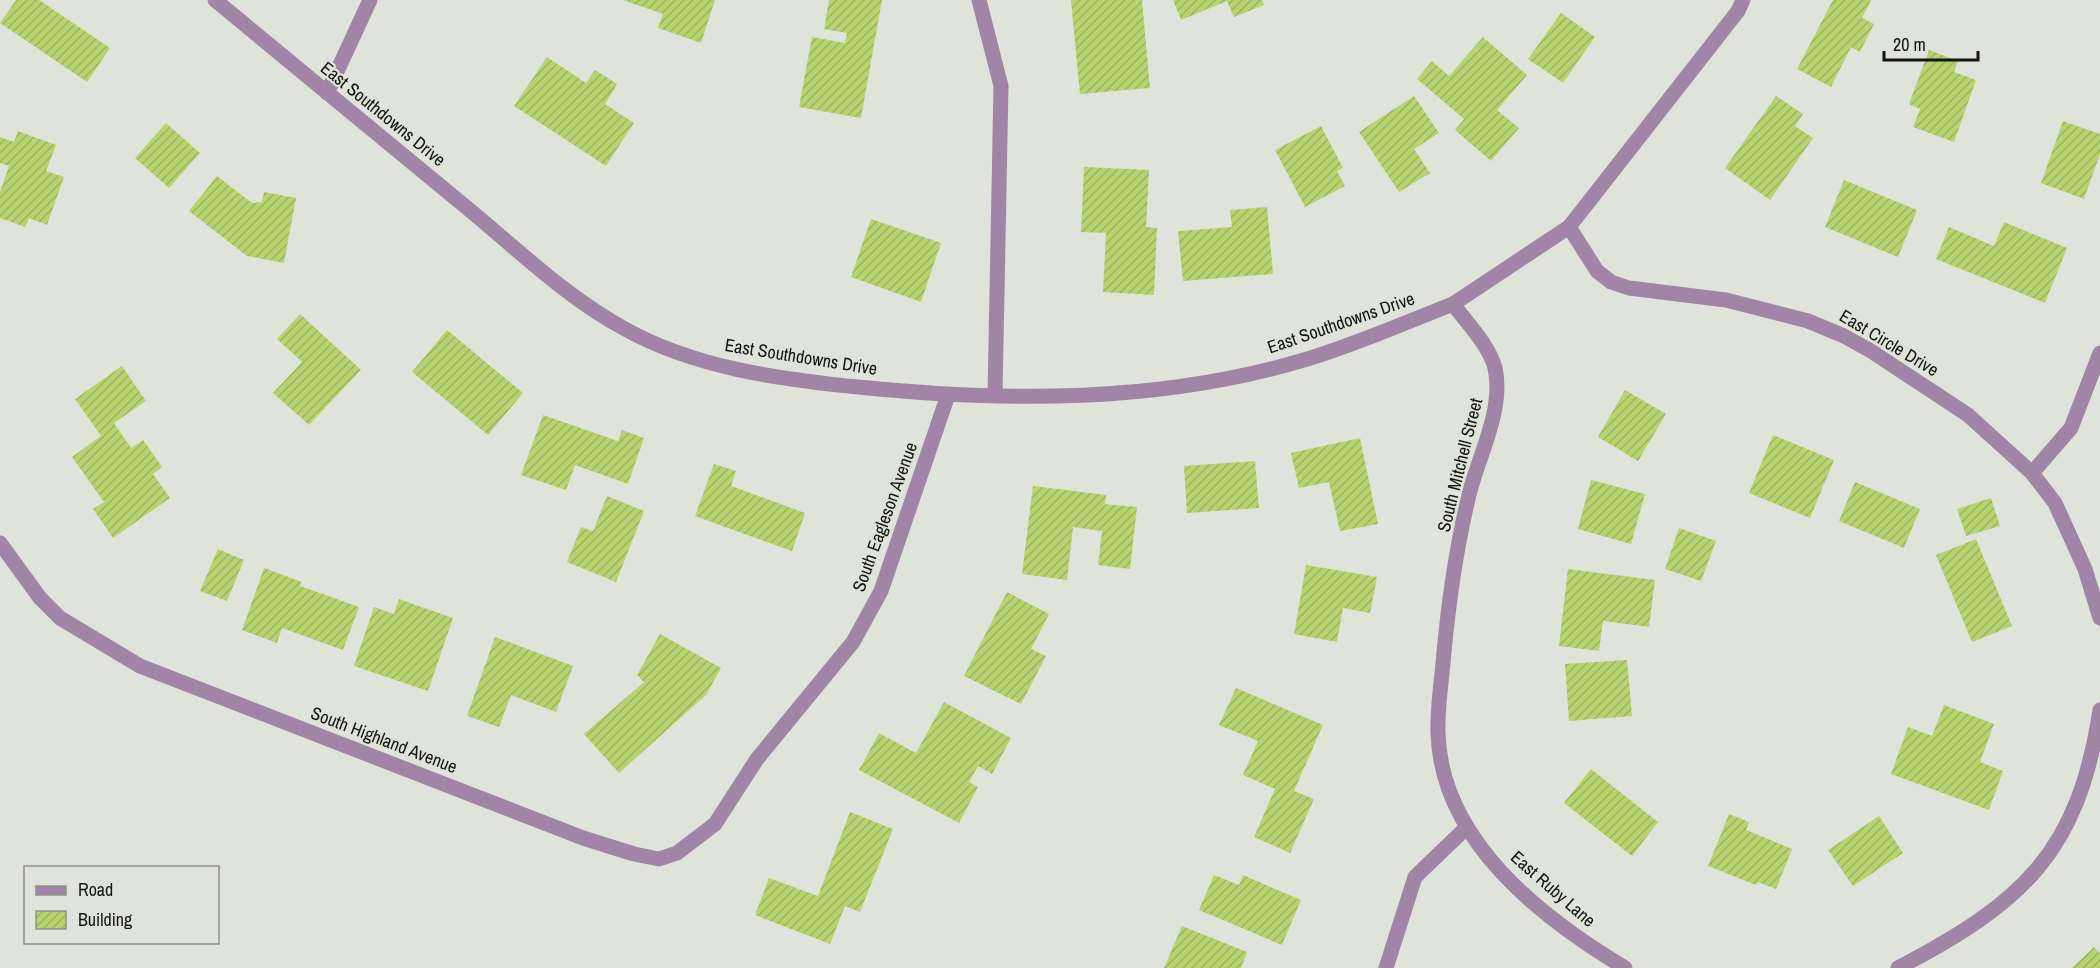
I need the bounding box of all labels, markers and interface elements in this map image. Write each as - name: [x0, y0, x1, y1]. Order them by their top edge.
- scale bar: [1884, 24, 1978, 62]
- text: 20 m: [1893, 32, 1926, 57]
- street label: East Southdowns Drive: [316, 55, 451, 172]
- street label: East Southdowns Drive: [1264, 286, 1418, 359]
- street label: East Circle Drive: [1835, 303, 1944, 382]
- street label: East Southdowns Drive: [723, 332, 879, 381]
- street label: South Mitchell Street: [1431, 395, 1488, 534]
- street label: South Eagleson Avenue: [846, 439, 923, 595]
- street label: South Highland Avenue: [307, 700, 461, 779]
- street label: East Ruby Lane: [1505, 845, 1601, 933]
- legend: [24, 866, 219, 944]
- text: Road: [78, 877, 113, 902]
- text: Building: [78, 907, 133, 932]

